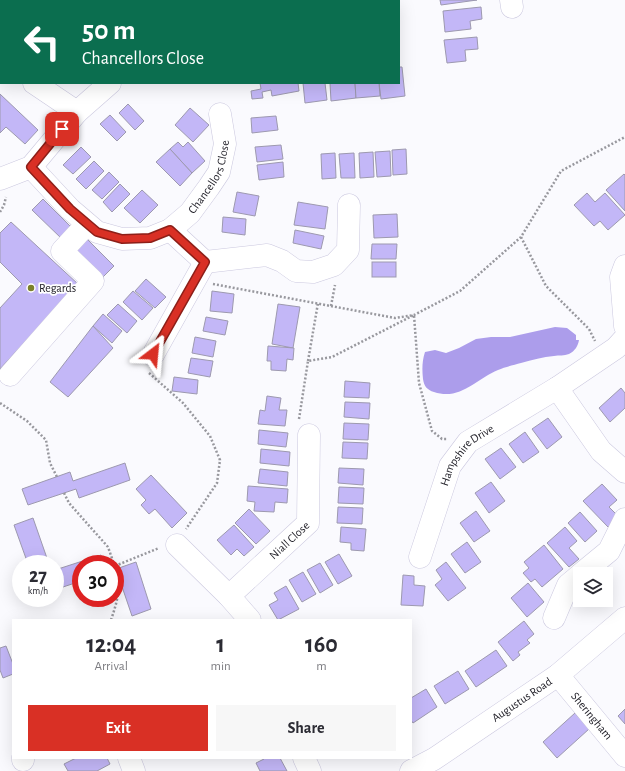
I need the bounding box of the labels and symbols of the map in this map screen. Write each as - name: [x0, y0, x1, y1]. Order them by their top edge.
- pin: [45, 112, 79, 146]
- street label: Chancellors Close: [186, 139, 231, 216]
- place label: Regards: [39, 282, 76, 294]
- marker: Regards: [26, 283, 36, 293]
- position arrow: [132, 333, 174, 375]
- street label: Hampshire Drive: [438, 422, 496, 487]
- street label: Niall Close: [267, 519, 312, 562]
- speed limit sign: 30: [72, 555, 124, 607]
- street label: Augustus Road: [490, 675, 554, 724]
- street label: Sheringham: [569, 690, 615, 742]

